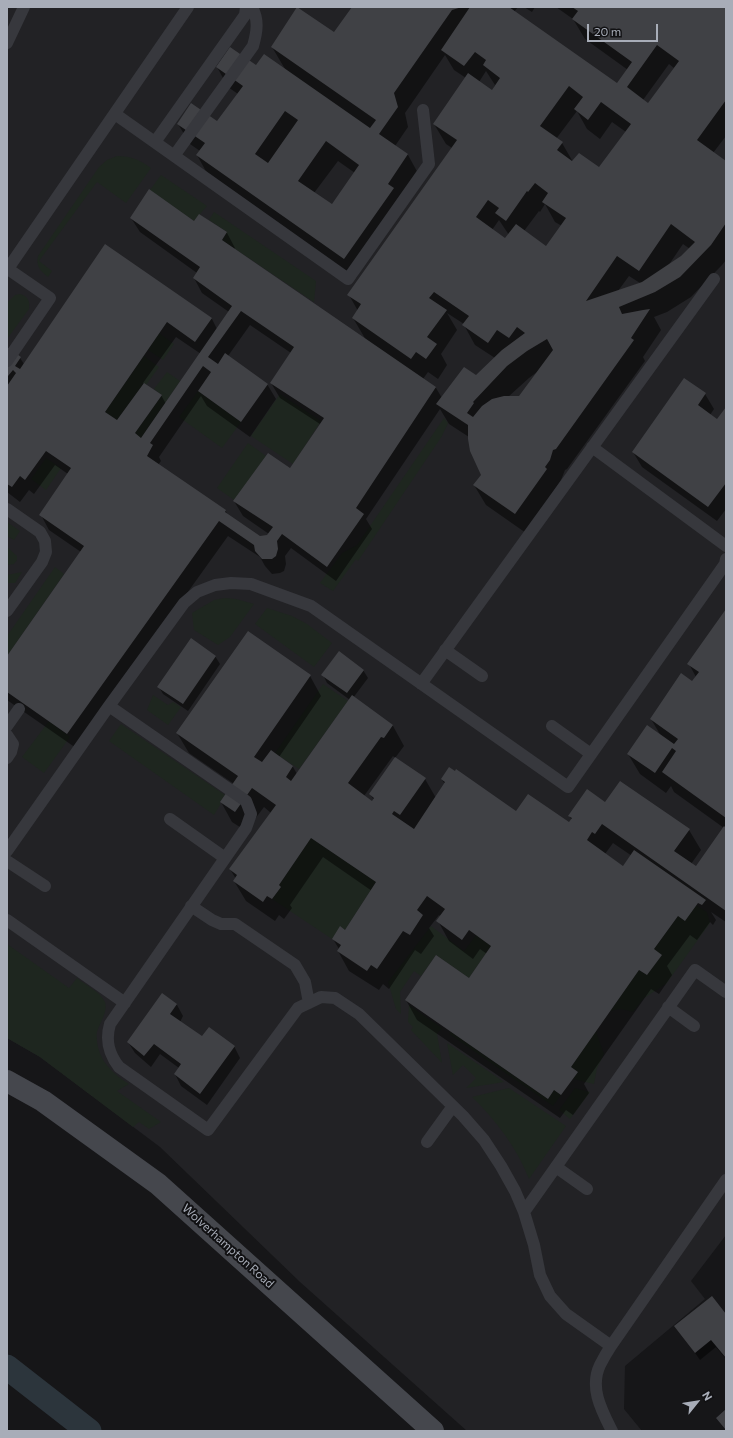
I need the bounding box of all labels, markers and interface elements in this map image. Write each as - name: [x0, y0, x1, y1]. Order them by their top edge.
- scale bar: [589, 16, 660, 42]
- text: 20 m: [594, 24, 621, 38]
- street label: Wolverhampton Road: [179, 1201, 277, 1291]
- north arrow: [677, 1382, 717, 1422]
- text: N: [700, 1389, 716, 1403]

